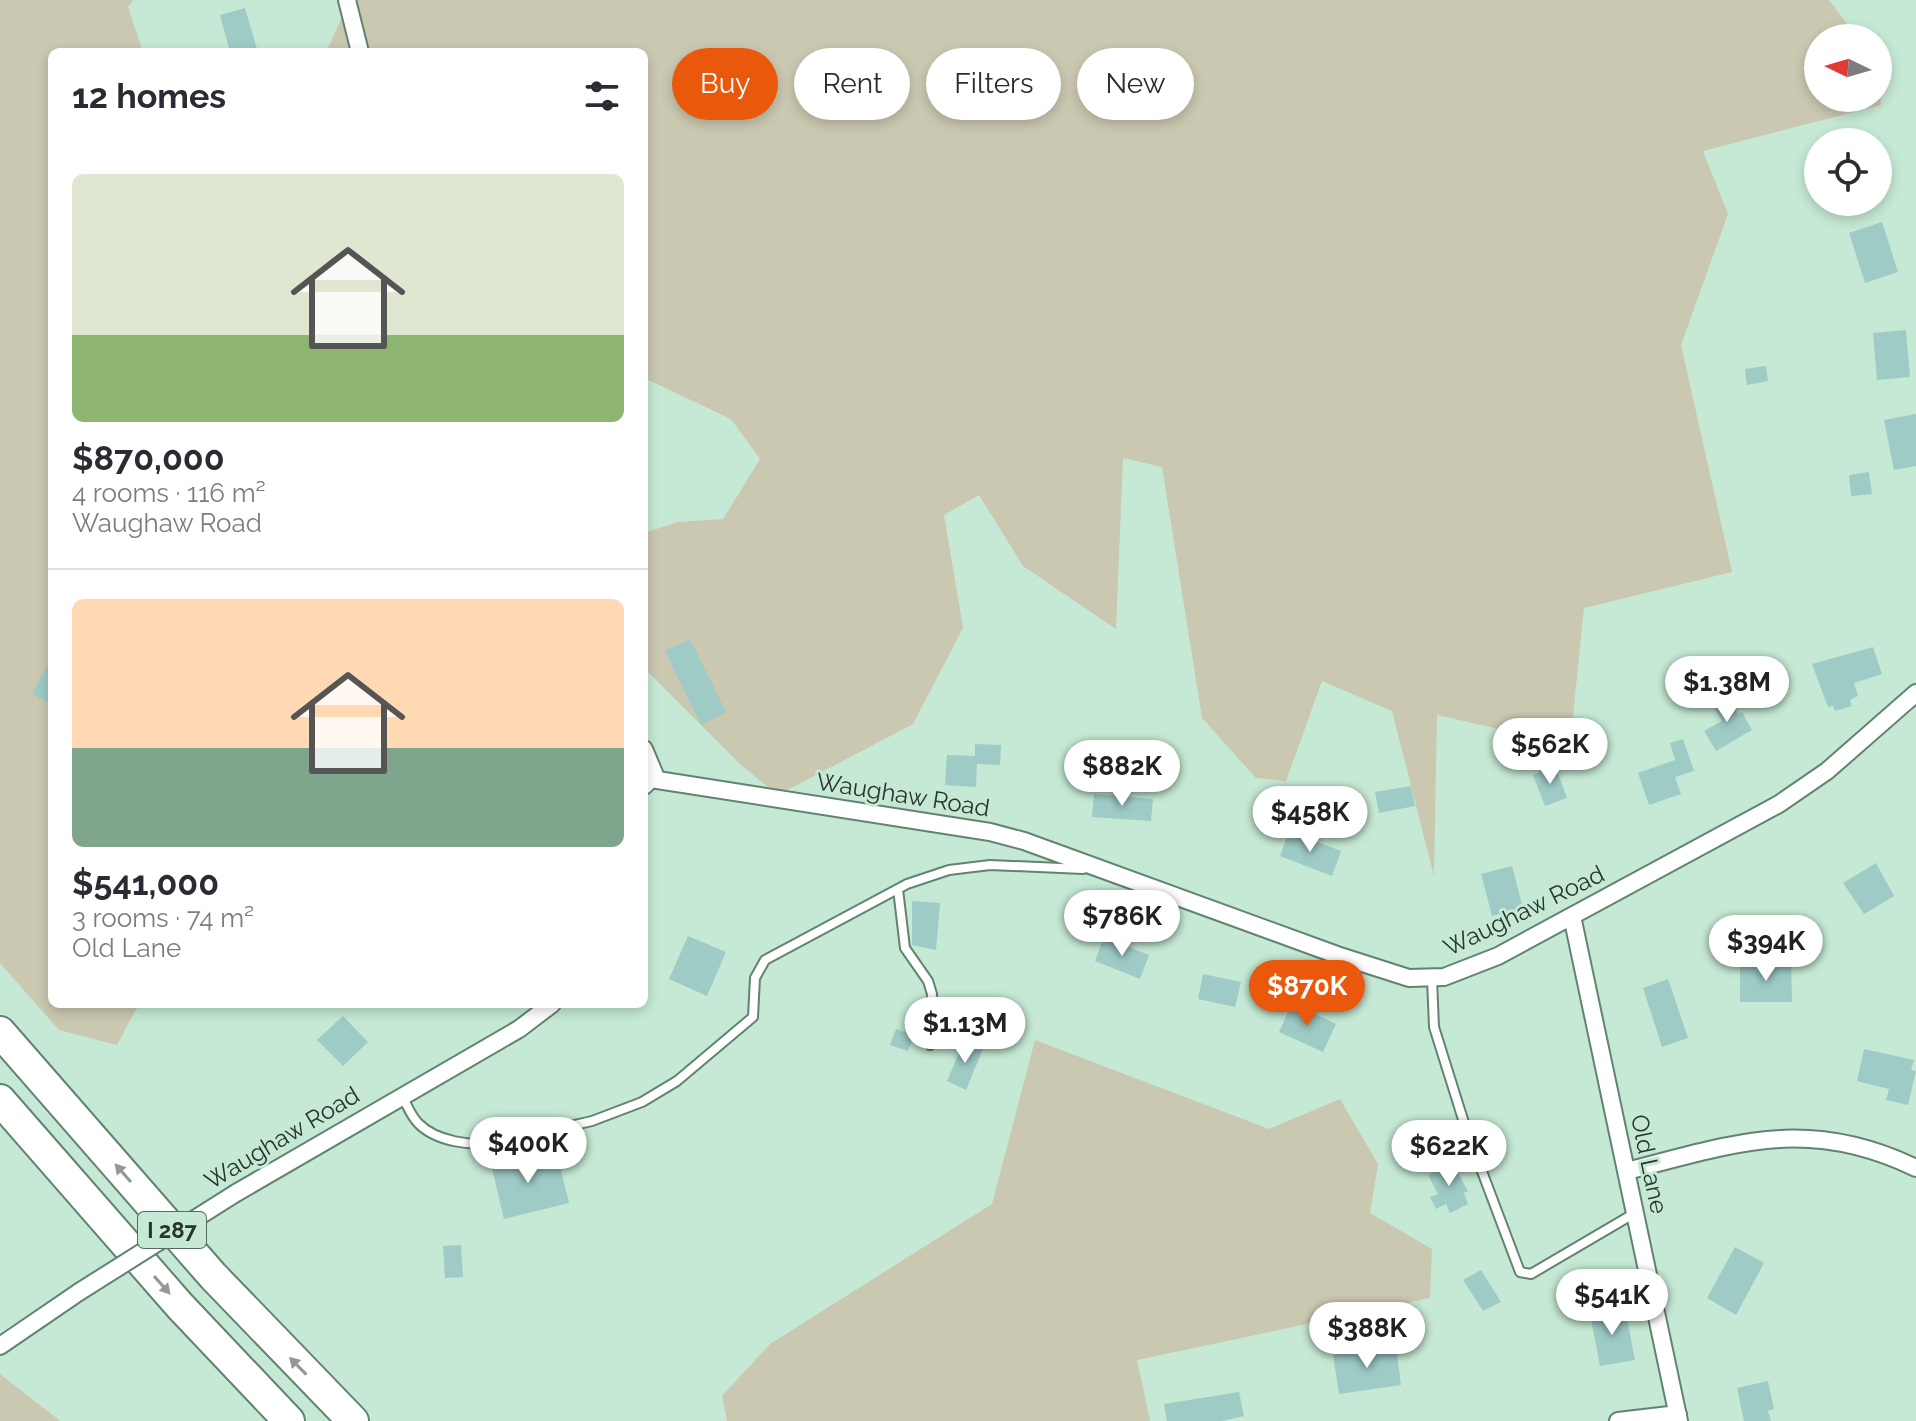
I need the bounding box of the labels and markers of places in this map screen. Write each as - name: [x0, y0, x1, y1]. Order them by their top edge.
- pin: $1.38M: [1662, 656, 1792, 724]
- pin: $562K: [1494, 718, 1606, 786]
- pin: $882K: [1066, 740, 1178, 808]
- pin: $458K: [1254, 786, 1366, 854]
- pin: $786K: [1066, 890, 1178, 958]
- pin: $394K: [1710, 915, 1822, 983]
- pin: $870K: [1251, 960, 1363, 1028]
- pin: $1.13M: [900, 997, 1030, 1065]
- pin: $400K: [472, 1117, 584, 1185]
- pin: $622K: [1393, 1120, 1505, 1188]
- pin: $541K: [1556, 1269, 1668, 1337]
- pin: $388K: [1311, 1302, 1423, 1370]

